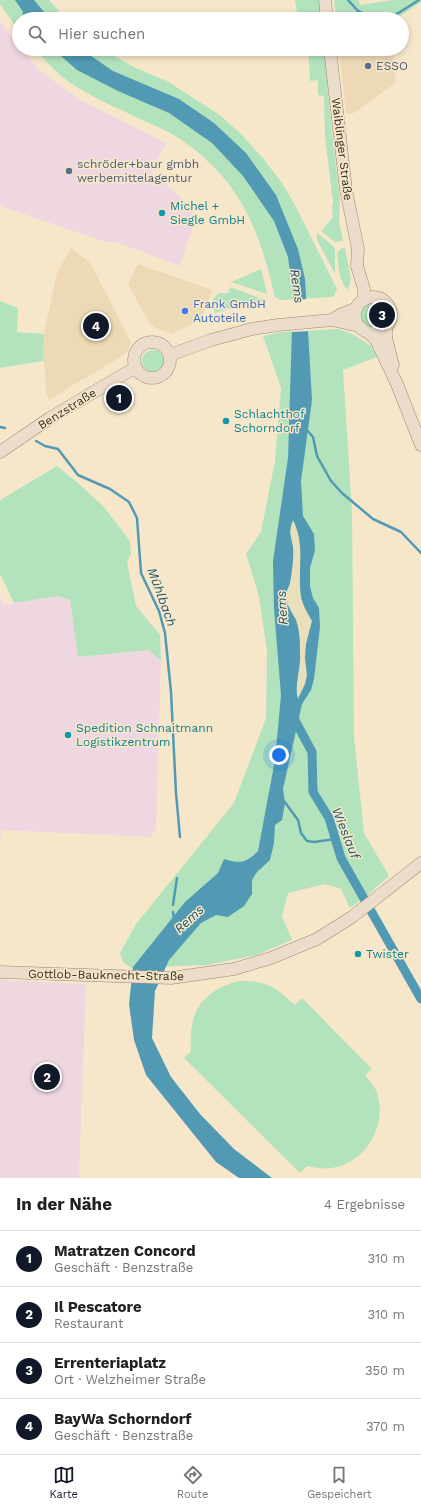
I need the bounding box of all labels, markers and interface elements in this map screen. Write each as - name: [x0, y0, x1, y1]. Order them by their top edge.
- search box: [12, 12, 409, 56]
- icon: search: [26, 23, 48, 45]
- text: Hier suchen: [58, 25, 145, 43]
- place label: ESSO: [376, 59, 408, 73]
- marker: ESSO: [363, 61, 373, 71]
- street label: Waiblinger Straße: [329, 97, 355, 201]
- place label: schröder+baur gmbh werbemittelagentur: [77, 157, 199, 185]
- marker: schröder+baur gmbh werbemittelagentur: [64, 166, 74, 176]
- place label: Michel + Siegle GmbH: [170, 199, 245, 227]
- marker: Michel + Siegle GmbH: [157, 208, 167, 218]
- water label: Rems: [287, 268, 307, 304]
- place label: Frank GmbH Autoteile: [193, 297, 266, 325]
- pin: 3: [369, 300, 395, 330]
- marker: Frank GmbH Autoteile: [180, 306, 190, 316]
- pin: 4: [83, 311, 109, 341]
- pin: 1: [106, 383, 132, 413]
- street label: Benzstraße: [35, 386, 99, 432]
- place label: Schlachthof Schorndorf: [234, 407, 305, 435]
- marker: Schlachthof Schorndorf: [221, 416, 231, 426]
- water label: Mühlbach: [144, 566, 180, 628]
- water label: Rems: [274, 590, 290, 625]
- place label: Spedition Schnaitmann Logistikzentrum: [76, 721, 213, 749]
- marker: Spedition Schnaitmann Logistikzentrum: [63, 730, 73, 740]
- your location: [269, 745, 289, 765]
- water label: Wieslauf: [329, 805, 364, 863]
- water label: Rems: [171, 902, 207, 936]
- place label: Twister: [366, 947, 409, 961]
- marker: Twister: [353, 949, 363, 959]
- street label: Gottlob-Bauknecht-Straße: [28, 967, 184, 983]
- pin: 2: [34, 1062, 60, 1092]
- text: In der Nähe: [16, 1194, 112, 1214]
- text: 4 Ergebnisse: [324, 1197, 405, 1212]
- text: Matratzen Concord: [54, 1242, 196, 1260]
- text: 1: [26, 1251, 32, 1266]
- text: 310 m: [367, 1251, 405, 1266]
- text: Geschäft · Benzstraße: [54, 1260, 193, 1275]
- text: Il Pescatore: [54, 1298, 142, 1316]
- text: 2: [25, 1307, 33, 1322]
- text: 310 m: [367, 1307, 405, 1322]
- text: Restaurant: [54, 1316, 124, 1331]
- text: Errenteriaplatz: [54, 1354, 166, 1372]
- text: 3: [25, 1363, 33, 1378]
- text: 350 m: [365, 1363, 405, 1378]
- text: Ort · Welzheimer Straße: [54, 1372, 206, 1387]
- text: BayWa Schorndorf: [54, 1410, 192, 1428]
- text: 4: [25, 1419, 33, 1434]
- text: 370 m: [366, 1419, 405, 1434]
- text: Geschäft · Benzstraße: [54, 1428, 193, 1443]
- tab: Karte: [49, 1464, 78, 1501]
- tab: Route: [177, 1464, 208, 1501]
- tab: Gespeichert: [307, 1464, 372, 1501]

